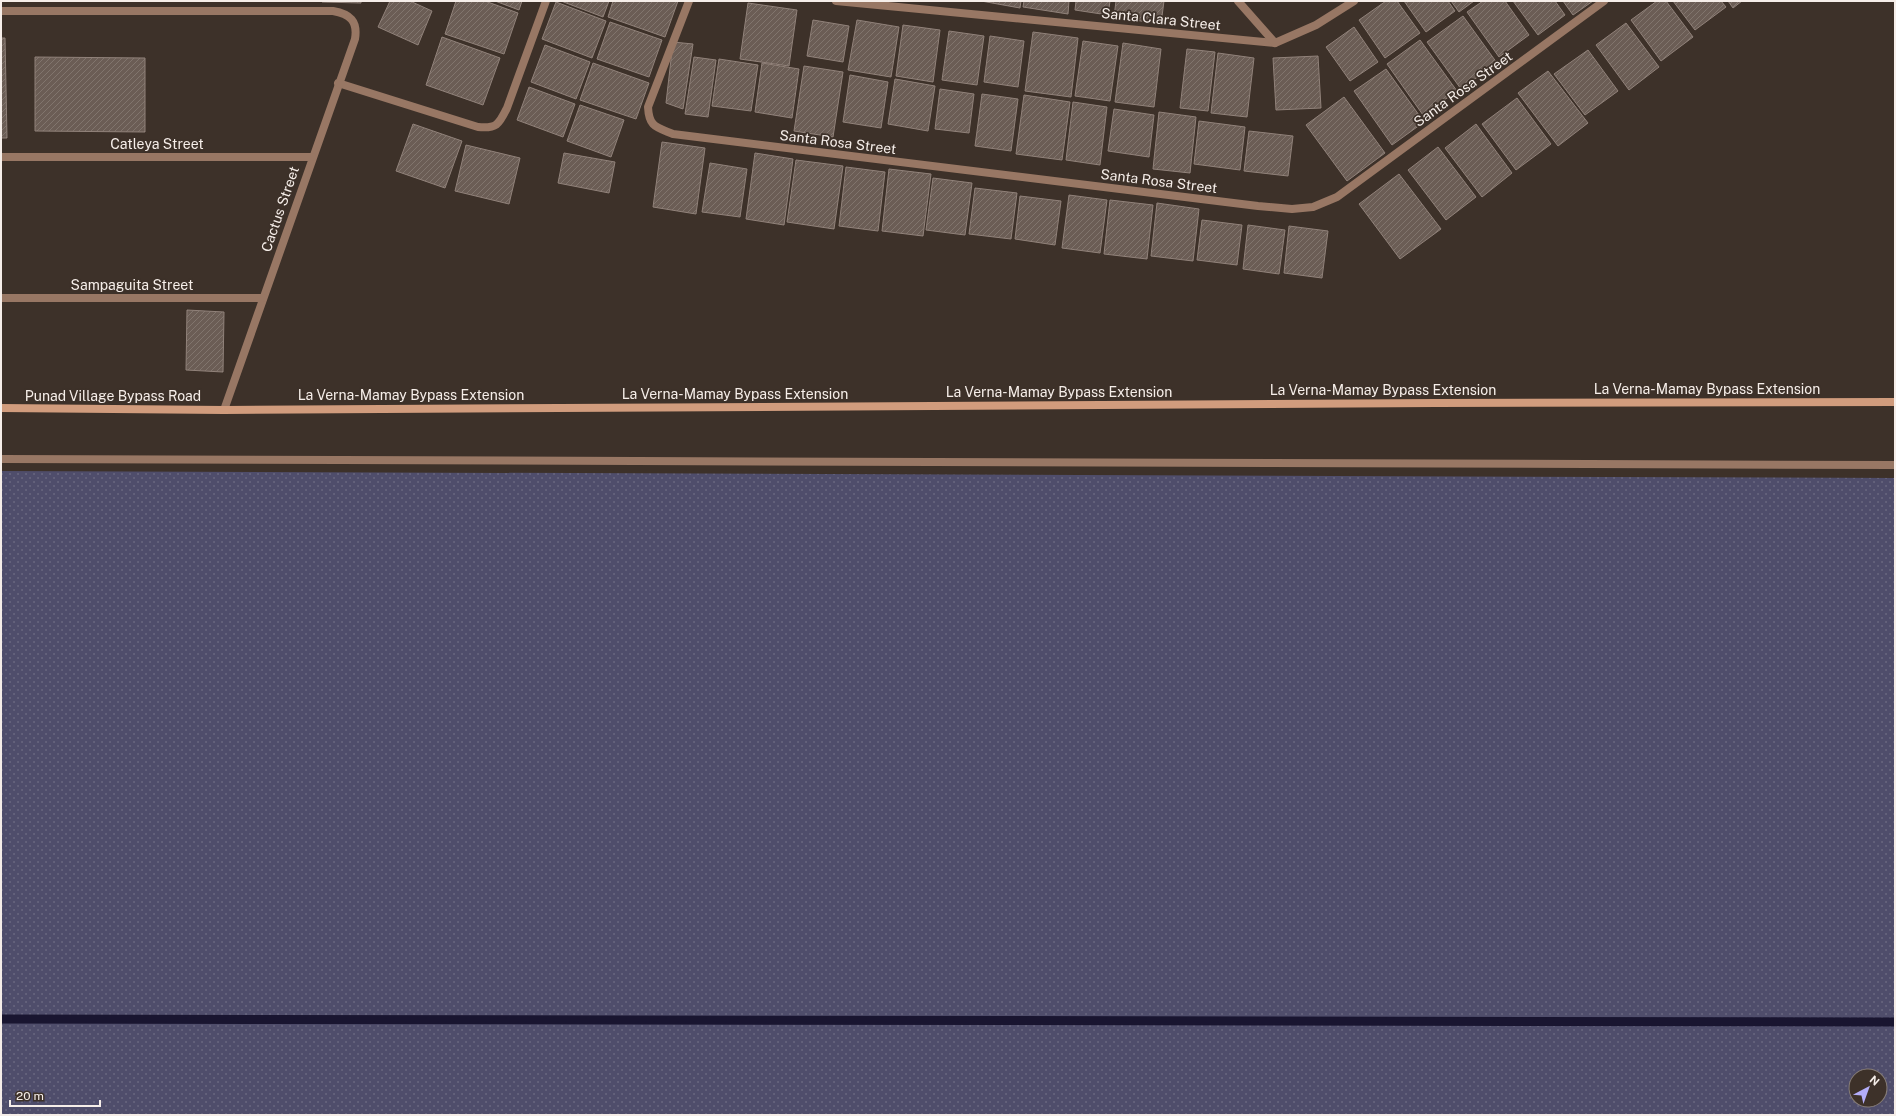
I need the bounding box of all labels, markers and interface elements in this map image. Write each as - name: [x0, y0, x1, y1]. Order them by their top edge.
- street label: Santa Clara Street: [1100, 5, 1222, 33]
- street label: Santa Rosa Street: [1411, 48, 1515, 130]
- street label: Santa Rosa Street: [779, 127, 897, 157]
- street label: Catleya Street: [110, 136, 204, 152]
- street label: Cactus Street: [258, 164, 302, 254]
- street label: Santa Rosa Street: [1100, 166, 1218, 196]
- street label: Sampaguita Street: [71, 277, 193, 293]
- street label: La Verna-Mamay Bypass Extension: [1594, 381, 1820, 397]
- street label: La Verna-Mamay Bypass Extension: [1270, 382, 1496, 398]
- street label: La Verna-Mamay Bypass Extension: [946, 384, 1172, 400]
- street label: La Verna-Mamay Bypass Extension: [622, 386, 848, 402]
- street label: La Verna-Mamay Bypass Extension: [298, 387, 524, 403]
- street label: Punad Village Bypass Road: [25, 388, 201, 404]
- north arrow: [1848, 1068, 1888, 1108]
- text: N: [1867, 1073, 1882, 1088]
- scale bar: [10, 1082, 100, 1108]
- text: 20 m: [16, 1089, 44, 1103]

